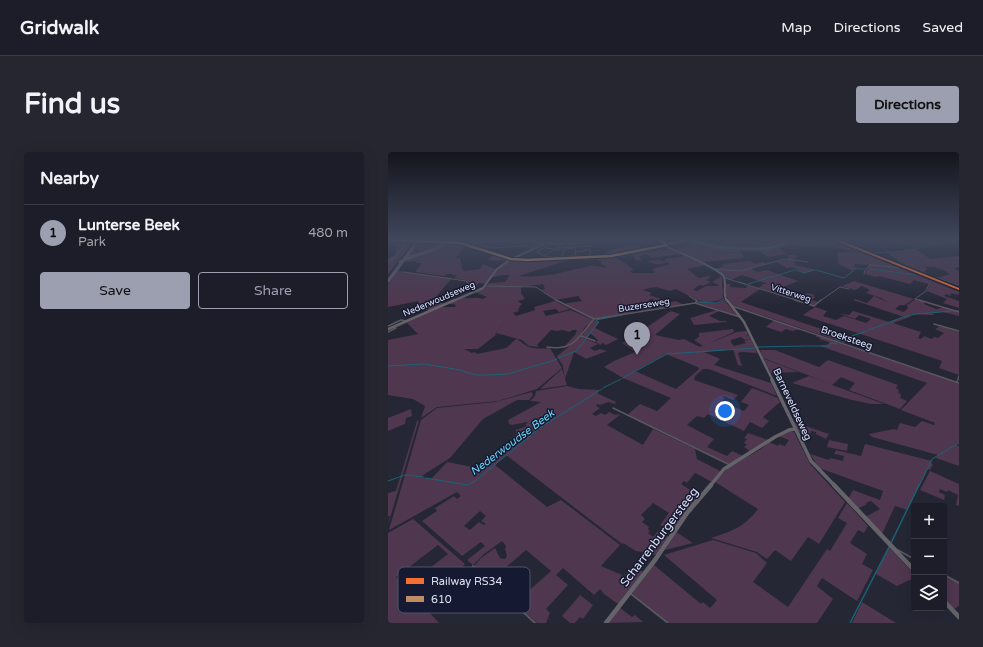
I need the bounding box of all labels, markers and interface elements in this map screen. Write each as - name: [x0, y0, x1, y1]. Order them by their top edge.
- text: Gridwalk: [20, 17, 99, 39]
- text: Map: [781, 19, 812, 36]
- text: Directions: [834, 19, 901, 36]
- text: Saved: [923, 19, 963, 36]
- button: Directions: [856, 86, 959, 123]
- text: Find us: [24, 87, 120, 121]
- text: Nearby: [40, 168, 99, 189]
- text: Lunterse Beek: [78, 216, 180, 234]
- text: 1: [49, 225, 57, 241]
- text: 480 m: [308, 225, 348, 241]
- text: Park: [78, 234, 106, 250]
- button: Save: [40, 272, 190, 309]
- button: Share: [198, 272, 348, 309]
- street label: Nederwoudseweg: [401, 279, 477, 320]
- street label: Vitterweg: [769, 282, 812, 305]
- street label: Buzerseweg: [618, 296, 671, 315]
- pin: 1: [624, 322, 650, 355]
- street label: Broeksteeg: [819, 324, 874, 352]
- street label: Barneveldseweg: [770, 367, 814, 442]
- your location: [715, 401, 735, 421]
- water label: Nederwoudse Beek: [468, 406, 558, 478]
- street label: Scharrenburgersteeg: [617, 485, 701, 589]
- map controls: [911, 503, 947, 611]
- button: +: [911, 503, 947, 539]
- button: −: [911, 539, 947, 575]
- legend: [398, 567, 530, 613]
- text: Railway RS34: [431, 575, 503, 588]
- button: layers: [911, 575, 947, 611]
- text: 610: [431, 593, 452, 606]

